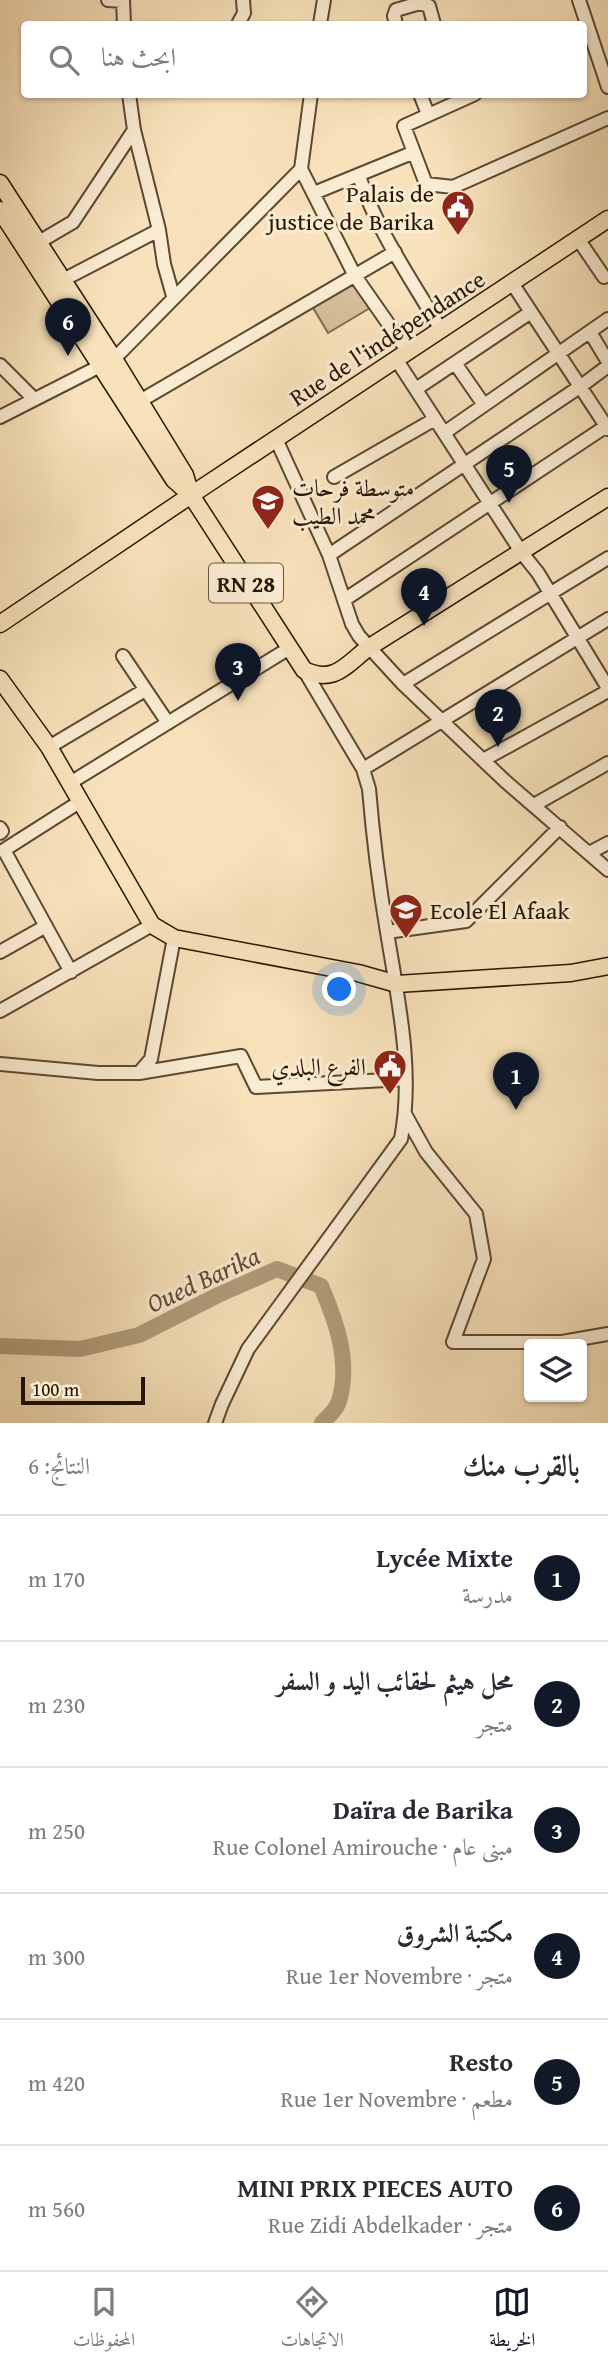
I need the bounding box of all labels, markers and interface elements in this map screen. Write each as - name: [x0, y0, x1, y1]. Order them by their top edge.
- search box: [21, 21, 587, 98]
- text: ابحث هنا: [101, 37, 176, 76]
- icon: search: [45, 41, 83, 79]
- place label: Palais de justice de Barika: [265, 176, 435, 239]
- public building icon: Palais de justice de Barika: [439, 188, 477, 237]
- street label: Rue de l'indépendance: [282, 261, 492, 415]
- pin: 6: [45, 298, 91, 356]
- pin: 5: [486, 445, 532, 503]
- place label: متوسطة فرحات محمد الطيب: [292, 470, 414, 533]
- school or university icon: متوسطة فرحات محمد الطيب: [249, 482, 287, 531]
- road number: RN 28: [209, 564, 283, 603]
- pin: 4: [401, 568, 447, 626]
- pin: 3: [215, 643, 261, 701]
- pin: 2: [475, 689, 521, 747]
- school or university icon: Ecole El Afaak: [387, 891, 425, 940]
- place label: Ecole El Afaak: [430, 893, 570, 928]
- your location: [322, 972, 356, 1006]
- public building icon: الفرع البلدي: [371, 1047, 409, 1096]
- place label: الفرع البلدي: [271, 1049, 366, 1087]
- pin: 1: [493, 1052, 539, 1110]
- water label: Oued Barika: [140, 1236, 266, 1322]
- map controls: [524, 1339, 587, 1402]
- button: layers: [524, 1339, 587, 1402]
- scale bar: [21, 1374, 145, 1406]
- text: 100 m: [32, 1375, 79, 1403]
- text: بالقرب منك: [463, 1443, 580, 1487]
- text: النتائج: 6: [28, 1449, 90, 1482]
- text: Lycée Mixte: [376, 1538, 513, 1577]
- text: 170 m: [28, 1562, 85, 1595]
- text: 1: [551, 1562, 563, 1595]
- text: مدرسة: [462, 1578, 513, 1611]
- text: محل هيثم لحقائب اليد و السفر: [276, 1661, 513, 1700]
- text: 230 m: [28, 1688, 85, 1721]
- text: 2: [551, 1688, 563, 1721]
- text: متجر: [477, 1707, 513, 1740]
- text: Daïra de Barika: [333, 1790, 513, 1829]
- text: 250 m: [28, 1814, 85, 1847]
- text: 3: [551, 1814, 563, 1847]
- text: مبنى عام · Rue Colonel Amirouche: [213, 1830, 513, 1863]
- text: مكتبة الشروق: [397, 1913, 513, 1952]
- text: 300 m: [28, 1940, 85, 1973]
- text: 4: [551, 1940, 563, 1973]
- text: متجر · Rue 1er Novembre: [286, 1959, 513, 1992]
- text: Resto: [449, 2042, 513, 2081]
- text: 420 m: [28, 2066, 85, 2099]
- text: 5: [551, 2066, 563, 2099]
- text: مطعم · Rue 1er Novembre: [280, 2082, 513, 2115]
- text: MINI PRIX PIECES AUTO: [237, 2168, 513, 2207]
- text: 560 m: [28, 2192, 85, 2225]
- text: 6: [551, 2192, 563, 2225]
- text: متجر · Rue Zidi Abdelkader: [268, 2208, 513, 2241]
- tab: المحفوظات: [73, 2283, 135, 2358]
- tab: الاتجاهات: [280, 2283, 344, 2358]
- tab: الخريطة: [489, 2283, 535, 2358]

